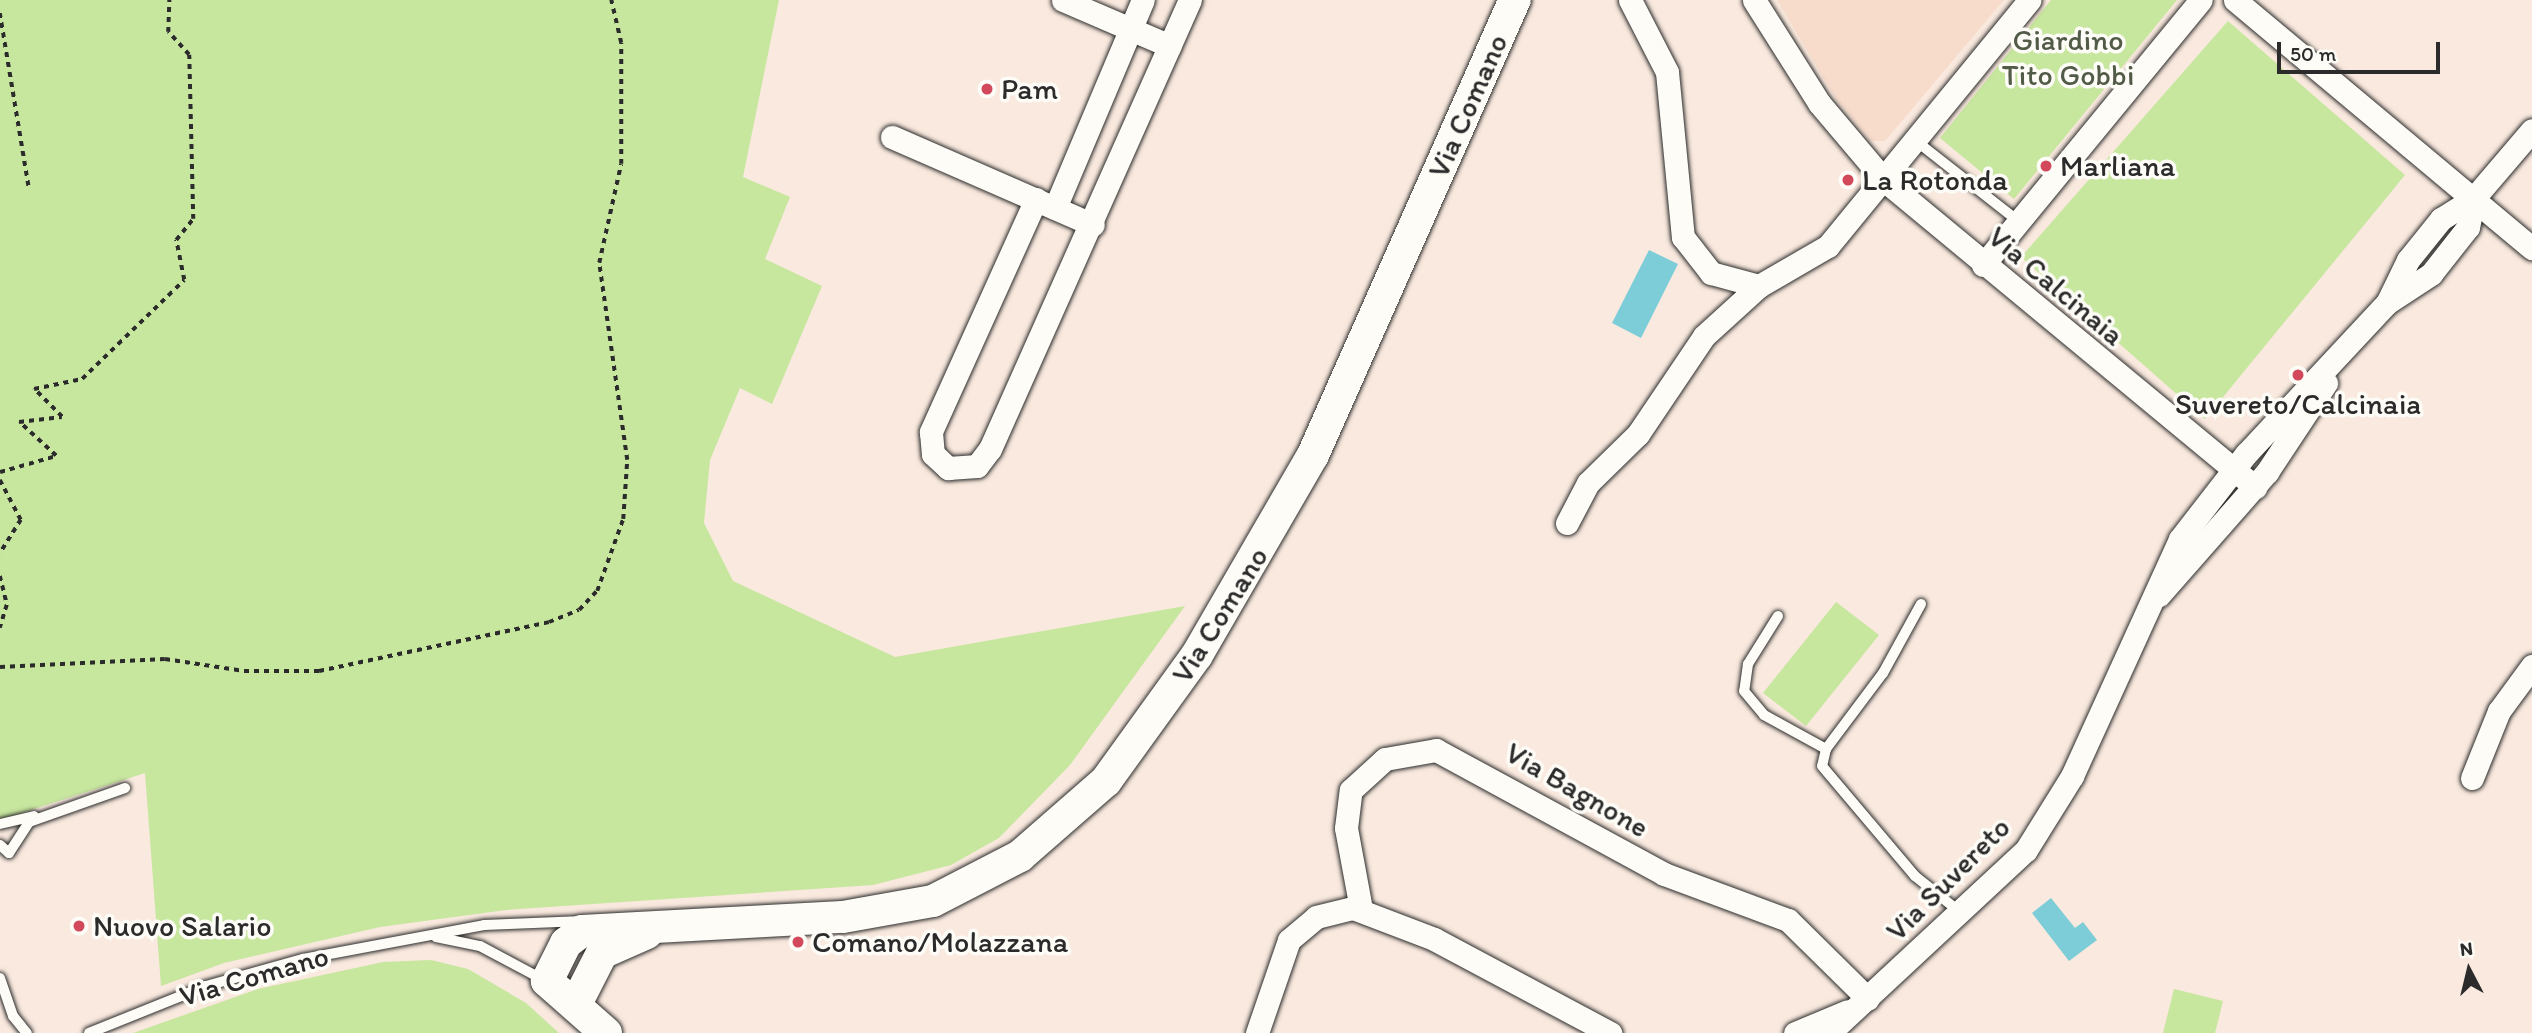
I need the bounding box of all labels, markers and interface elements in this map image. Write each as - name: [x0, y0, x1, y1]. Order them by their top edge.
- park label: Giardino Tito Gobbi: [2002, 22, 2134, 92]
- scale bar: [2280, 28, 2443, 72]
- street label: Via Comano: [1420, 29, 1516, 183]
- text: 50 m: [2290, 41, 2336, 66]
- place label: Pam: [1001, 71, 1058, 107]
- marker: Pam: [979, 81, 995, 97]
- place label: Marliana: [2060, 148, 2175, 184]
- marker: Marliana: [2038, 158, 2054, 174]
- place label: La Rotonda: [1862, 162, 2007, 198]
- marker: La Rotonda: [1840, 172, 1856, 188]
- street label: Via Calcinaia: [1981, 219, 2131, 353]
- marker: Suvereto/Calcinaia: [2290, 367, 2306, 383]
- place label: Suvereto/Calcinaia: [2175, 386, 2421, 422]
- street label: Via Comano: [1164, 541, 1276, 689]
- street label: Via Bagnone: [1499, 734, 1655, 846]
- street label: Via Suvereto: [1878, 809, 2018, 949]
- place label: Nuovo Salario: [93, 908, 271, 944]
- marker: Nuovo Salario: [71, 918, 87, 934]
- place label: Comano/Molazzana: [812, 924, 1068, 960]
- marker: Comano/Molazzana: [790, 934, 806, 950]
- north arrow: [2434, 935, 2504, 1005]
- text: N: [2459, 936, 2474, 961]
- street label: Via Comano: [176, 938, 332, 1014]

